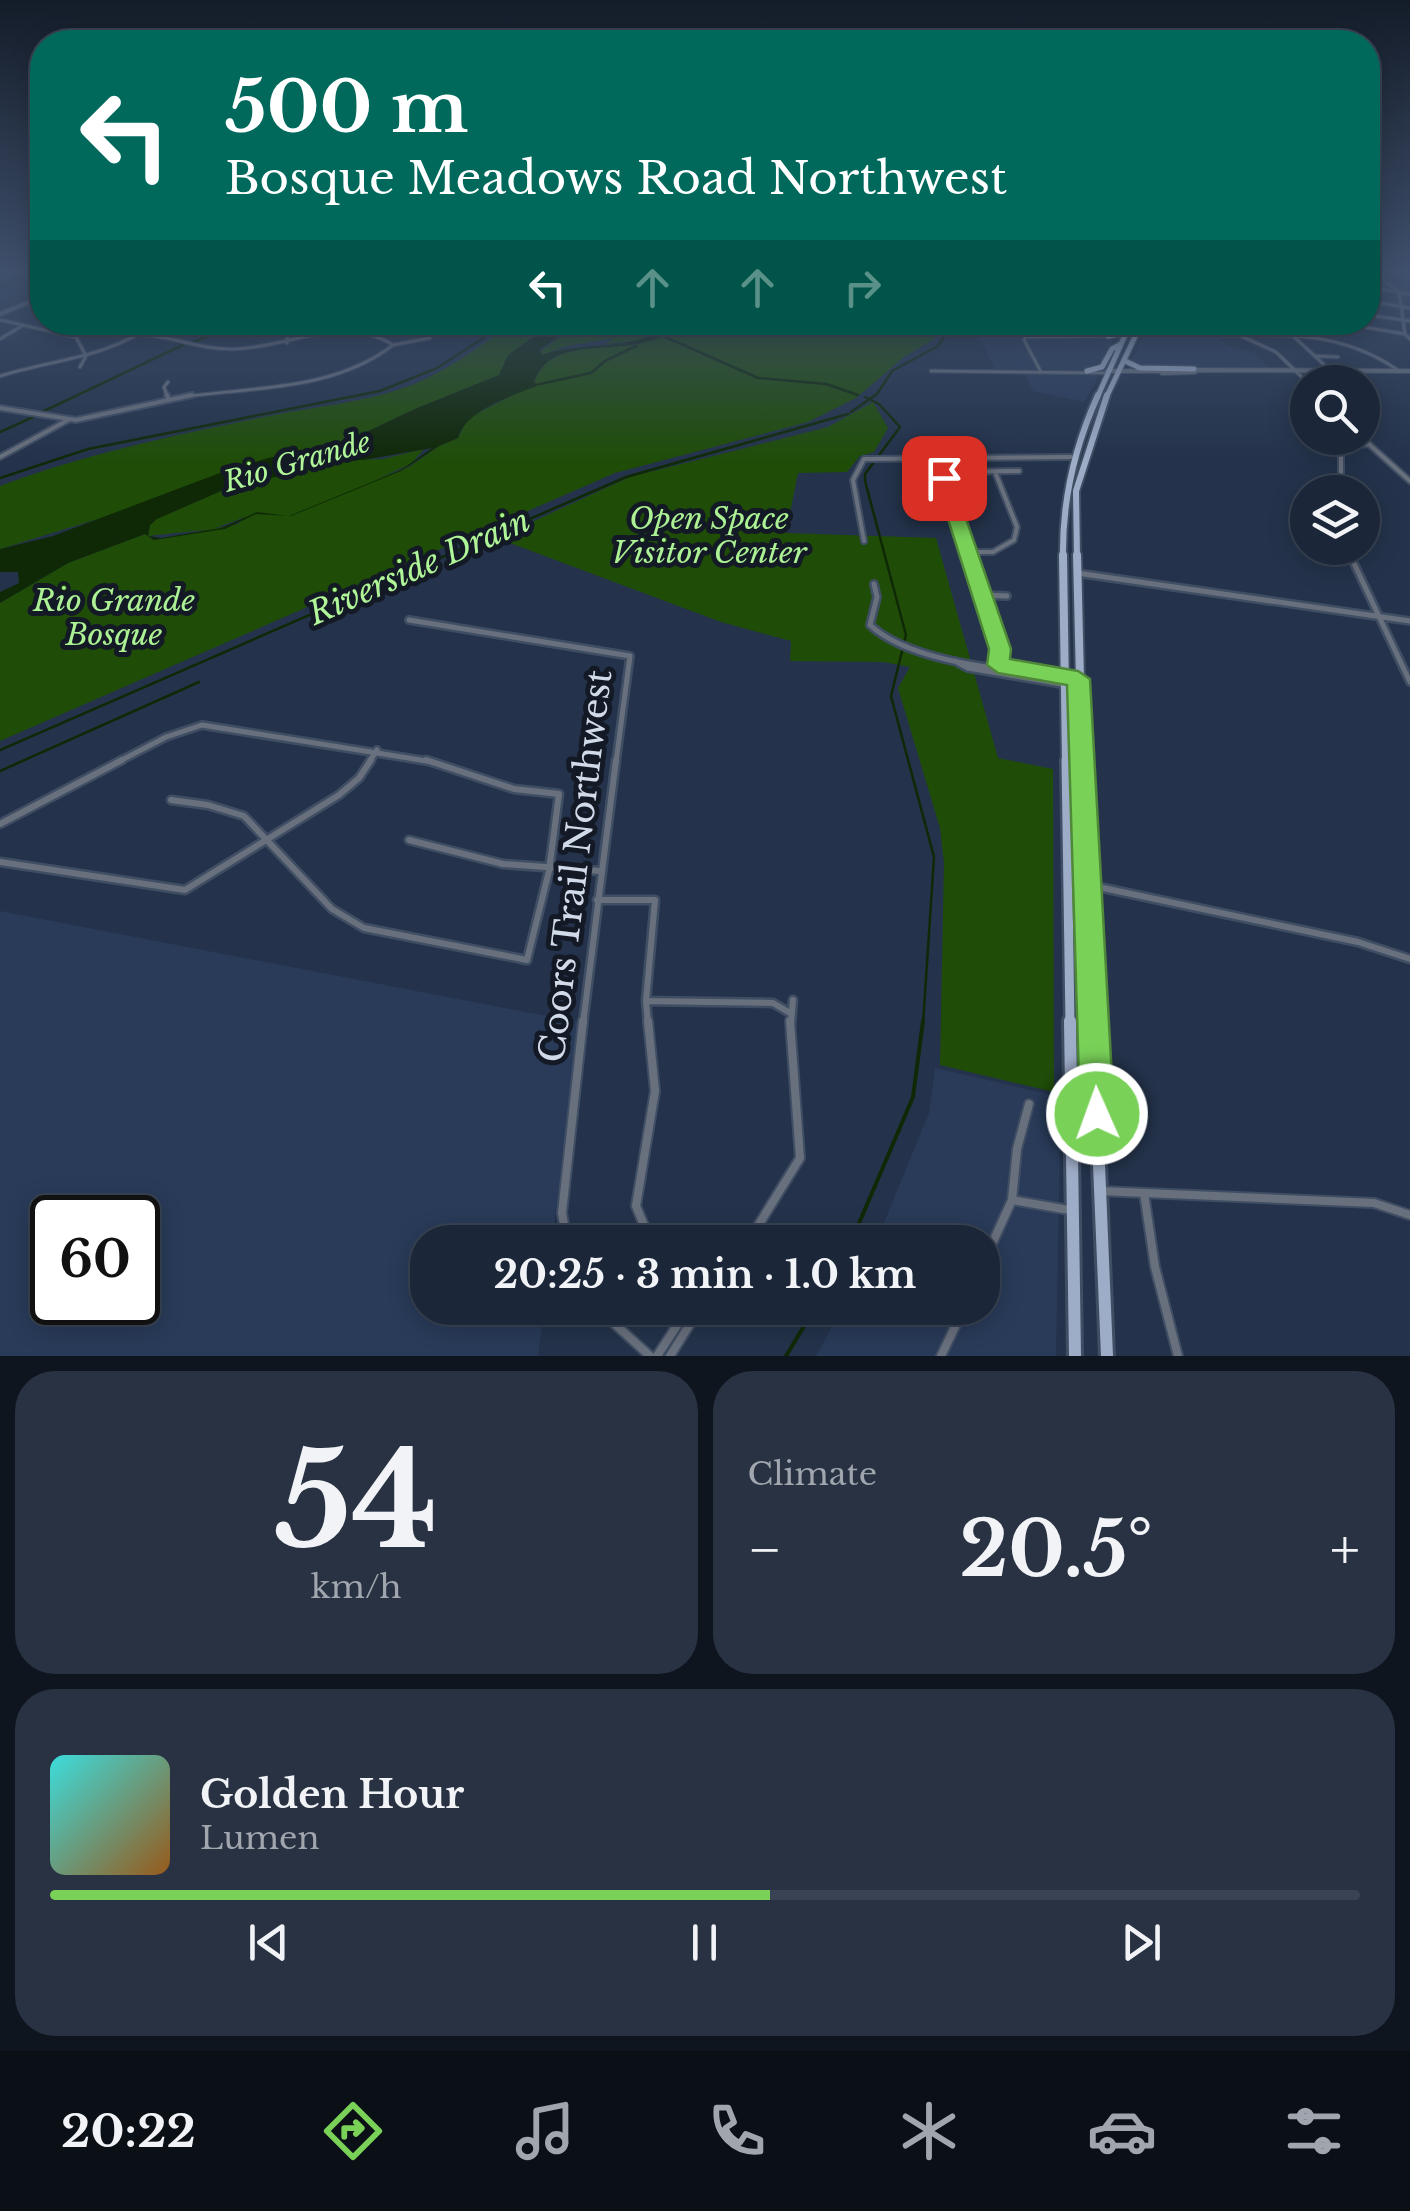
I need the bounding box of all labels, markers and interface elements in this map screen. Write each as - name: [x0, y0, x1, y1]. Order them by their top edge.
- text: 500 m: [225, 64, 468, 151]
- icon: left: [60, 70, 190, 200]
- text: Bosque Meadows Road Northwest: [225, 150, 1007, 206]
- icon: left: [520, 260, 575, 315]
- icon: ahead: [625, 260, 680, 315]
- icon: ahead: [730, 260, 785, 315]
- icon: right: [835, 260, 890, 315]
- map controls: [1290, 365, 1380, 565]
- button: search: [1290, 365, 1380, 455]
- water label: Rio Grande: [219, 424, 375, 500]
- pin: [902, 436, 987, 521]
- icon: arrive: [917, 451, 972, 506]
- button: layers: [1290, 475, 1380, 565]
- water label: Riverside Drain: [301, 500, 536, 634]
- park label: Open Space Visitor Center: [611, 500, 808, 571]
- park label: Rio Grande Bosque: [32, 582, 195, 653]
- street label: Coors Trail Northwest: [530, 667, 620, 1065]
- position arrow: [1045, 1062, 1149, 1166]
- speed limit sign: 60: [30, 1195, 160, 1325]
- text: 20:25 · 3 min · 1.0 km: [494, 1251, 916, 1298]
- text: 54: [274, 1421, 438, 1582]
- text: Climate: [748, 1454, 877, 1494]
- text: 20.5°: [959, 1503, 1153, 1596]
- text: −: [748, 1516, 782, 1584]
- text: +: [1330, 1516, 1360, 1584]
- text: km/h: [311, 1567, 402, 1607]
- text: Golden Hour: [200, 1771, 464, 1818]
- text: Lumen: [200, 1818, 319, 1858]
- icon: previous: [241, 1915, 296, 1970]
- icon: pause: [677, 1915, 732, 1970]
- icon: next: [1114, 1915, 1169, 1970]
- icon: directions: [318, 2096, 388, 2166]
- icon: music: [510, 2096, 580, 2166]
- icon: phone: [702, 2096, 772, 2166]
- icon: climate: [894, 2096, 964, 2166]
- icon: car: [1087, 2096, 1157, 2166]
- icon: filters: [1279, 2096, 1349, 2166]
- text: 20:22: [61, 2103, 196, 2159]

